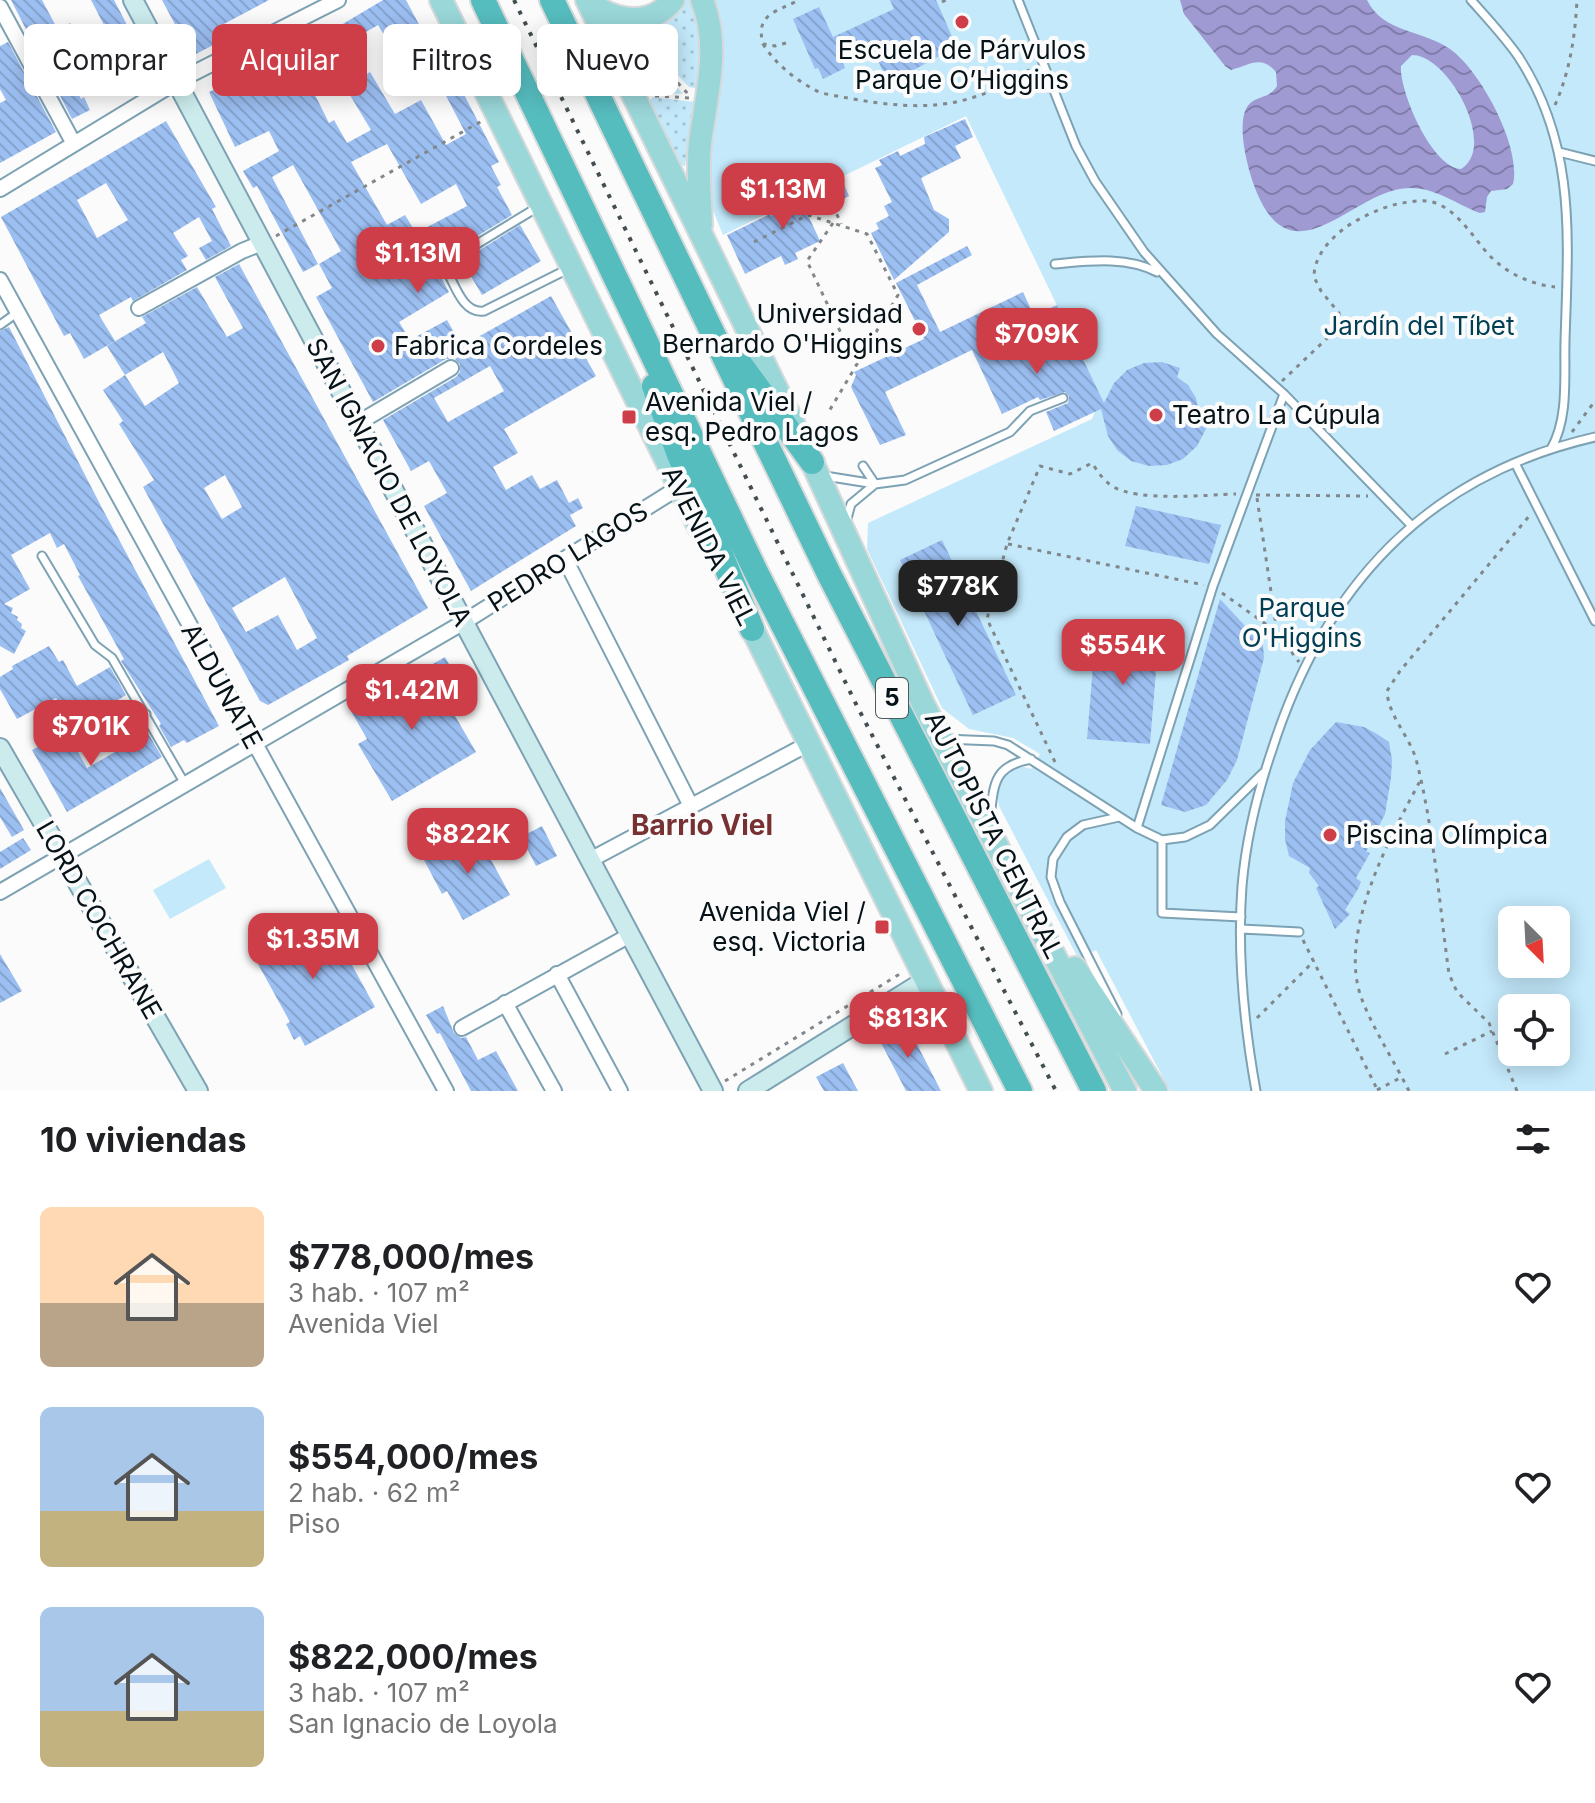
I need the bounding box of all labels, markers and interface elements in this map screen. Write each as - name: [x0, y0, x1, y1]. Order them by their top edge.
- marker: Escuela de Párvulos Parque O’Higgins: [953, 13, 971, 31]
- chip: Comprar: [24, 24, 196, 96]
- chip: Alquilar: [212, 24, 367, 96]
- chip: Filtros: [383, 24, 521, 96]
- chip: Nuevo: [537, 24, 678, 96]
- place label: Escuela de Párvulos Parque O’Higgins: [838, 34, 1086, 95]
- pin: $1.13M: [718, 163, 848, 231]
- text: $1.13M: [740, 173, 826, 204]
- pin: $1.13M: [353, 227, 483, 295]
- text: $1.13M: [375, 237, 461, 268]
- place label: Universidad Bernardo O'Higgins: [662, 298, 903, 359]
- pin: $709K: [981, 308, 1093, 376]
- park label: Jardín del Tíbet: [1323, 310, 1515, 341]
- text: $709K: [995, 318, 1079, 349]
- marker: Universidad Bernardo O'Higgins: [910, 320, 928, 338]
- place label: Fabrica Cordeles: [394, 330, 603, 361]
- street label: SAN IGNACIO DE LOYOLA: [300, 332, 479, 631]
- marker: Fabrica Cordeles: [369, 337, 387, 355]
- place label: Avenida Viel / esq. Pedro Lagos: [645, 386, 859, 447]
- place label: Teatro La Cúpula: [1172, 399, 1381, 430]
- marker: Teatro La Cúpula: [1147, 406, 1165, 424]
- marker: Avenida Viel / esq. Pedro Lagos: [620, 408, 638, 426]
- street label: AVENIDA VIEL: [656, 461, 763, 631]
- street label: PEDRO LAGOS: [482, 495, 653, 618]
- pin: $778K: [902, 560, 1014, 628]
- text: $778K: [916, 570, 1000, 601]
- park label: Parque O'Higgins: [1242, 592, 1362, 653]
- street label: ALDUNATE: [175, 618, 270, 754]
- pin: $554K: [1067, 619, 1179, 687]
- text: $554K: [1080, 629, 1166, 660]
- pin: $1.42M: [347, 664, 477, 732]
- text: $1.42M: [364, 674, 460, 705]
- road number: 5: [876, 678, 908, 718]
- pin: $701K: [35, 700, 147, 768]
- street label: AUTOPISTA CENTRAL: [919, 706, 1070, 963]
- text: $701K: [51, 710, 131, 741]
- pin: $822K: [412, 808, 524, 876]
- district label: Barrio Viel: [631, 808, 773, 842]
- street label: LORD COCHRANE: [30, 815, 169, 1024]
- text: $822K: [425, 818, 511, 849]
- place label: Piscina Olímpica: [1346, 819, 1548, 850]
- marker: Piscina Olímpica: [1321, 826, 1339, 844]
- place label: Avenida Viel / esq. Victoria: [699, 896, 866, 957]
- north arrow: [1498, 906, 1570, 978]
- map controls: [1498, 906, 1570, 1066]
- pin: $1.35M: [248, 913, 378, 981]
- marker: Avenida Viel / esq. Victoria: [873, 918, 891, 936]
- text: $1.35M: [266, 923, 360, 954]
- pin: $813K: [852, 992, 964, 1060]
- button: locate: [1498, 994, 1570, 1066]
- text: $813K: [868, 1002, 948, 1033]
- icon: filters: [1511, 1117, 1555, 1161]
- text: 10 viviendas: [40, 1119, 246, 1160]
- text: $778,000/mes: [288, 1236, 534, 1277]
- icon: home: [104, 1239, 200, 1335]
- icon: heart: [1511, 1265, 1555, 1309]
- text: 3 hab. · 107 m²: [288, 1277, 470, 1308]
- text: Avenida Viel: [288, 1308, 439, 1339]
- text: $554,000/mes: [288, 1436, 538, 1477]
- icon: home: [104, 1439, 200, 1535]
- icon: heart: [1511, 1465, 1555, 1509]
- text: 2 hab. · 62 m²: [288, 1477, 460, 1508]
- text: Piso: [288, 1508, 340, 1539]
- text: $822,000/mes: [288, 1636, 538, 1677]
- icon: home: [104, 1639, 200, 1735]
- icon: heart: [1511, 1665, 1555, 1709]
- text: 3 hab. · 107 m²: [288, 1677, 470, 1708]
- text: San Ignacio de Loyola: [288, 1708, 558, 1739]

